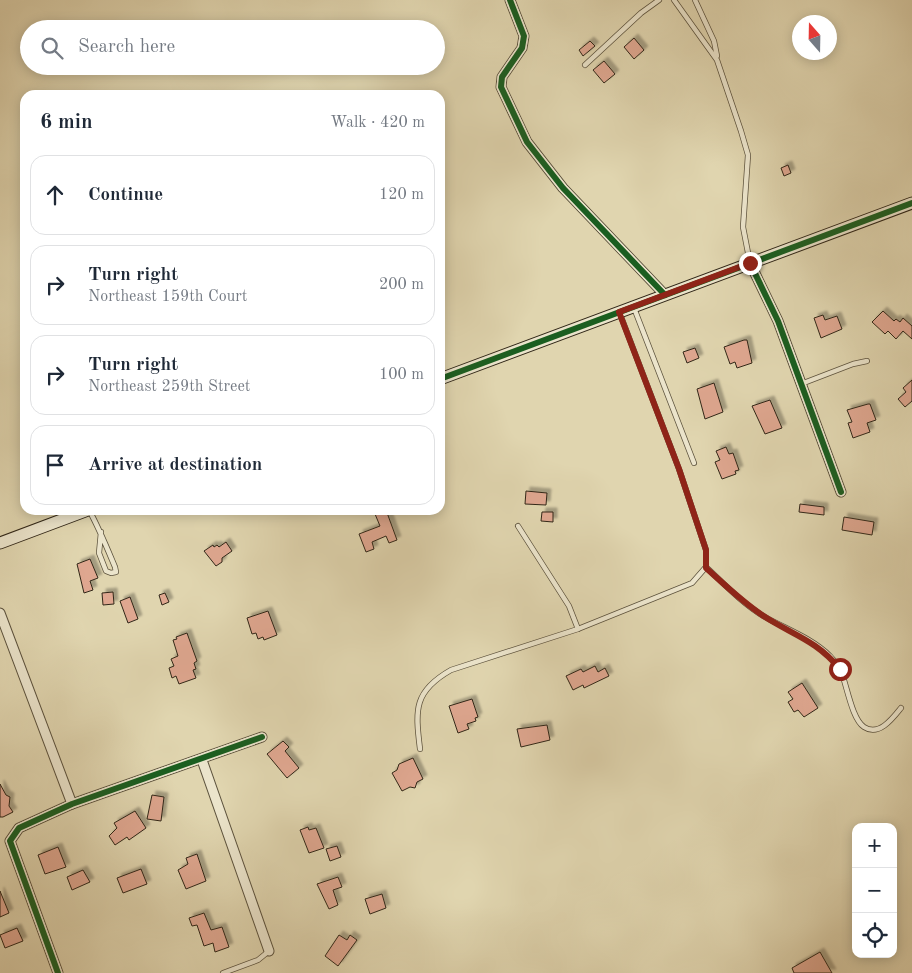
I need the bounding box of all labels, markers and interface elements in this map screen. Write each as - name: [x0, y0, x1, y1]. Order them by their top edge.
- north arrow: [792, 15, 837, 60]
- search box: [20, 20, 445, 75]
- icon: search: [38, 34, 66, 62]
- text: Search here: [78, 38, 175, 57]
- text: 6 min: [40, 112, 93, 133]
- text: Walk · 420 m: [330, 115, 425, 131]
- icon: ahead: [41, 181, 69, 209]
- text: Continue: [88, 186, 163, 205]
- text: 120 m: [379, 187, 424, 203]
- route end: [739, 252, 762, 275]
- text: Turn right: [88, 266, 178, 285]
- icon: right: [41, 271, 69, 299]
- text: 200 m: [379, 277, 424, 293]
- text: Northeast 159th Court: [88, 289, 247, 305]
- text: Turn right: [88, 356, 178, 375]
- icon: right: [41, 361, 69, 389]
- text: 100 m: [379, 367, 424, 383]
- text: Northeast 259th Street: [88, 379, 250, 395]
- icon: arrive: [41, 451, 69, 479]
- text: Arrive at destination: [88, 456, 262, 475]
- route start: [829, 658, 852, 681]
- map controls: [852, 823, 897, 958]
- button: +: [852, 823, 897, 868]
- button: −: [852, 868, 897, 913]
- button: locate: [852, 913, 897, 958]

